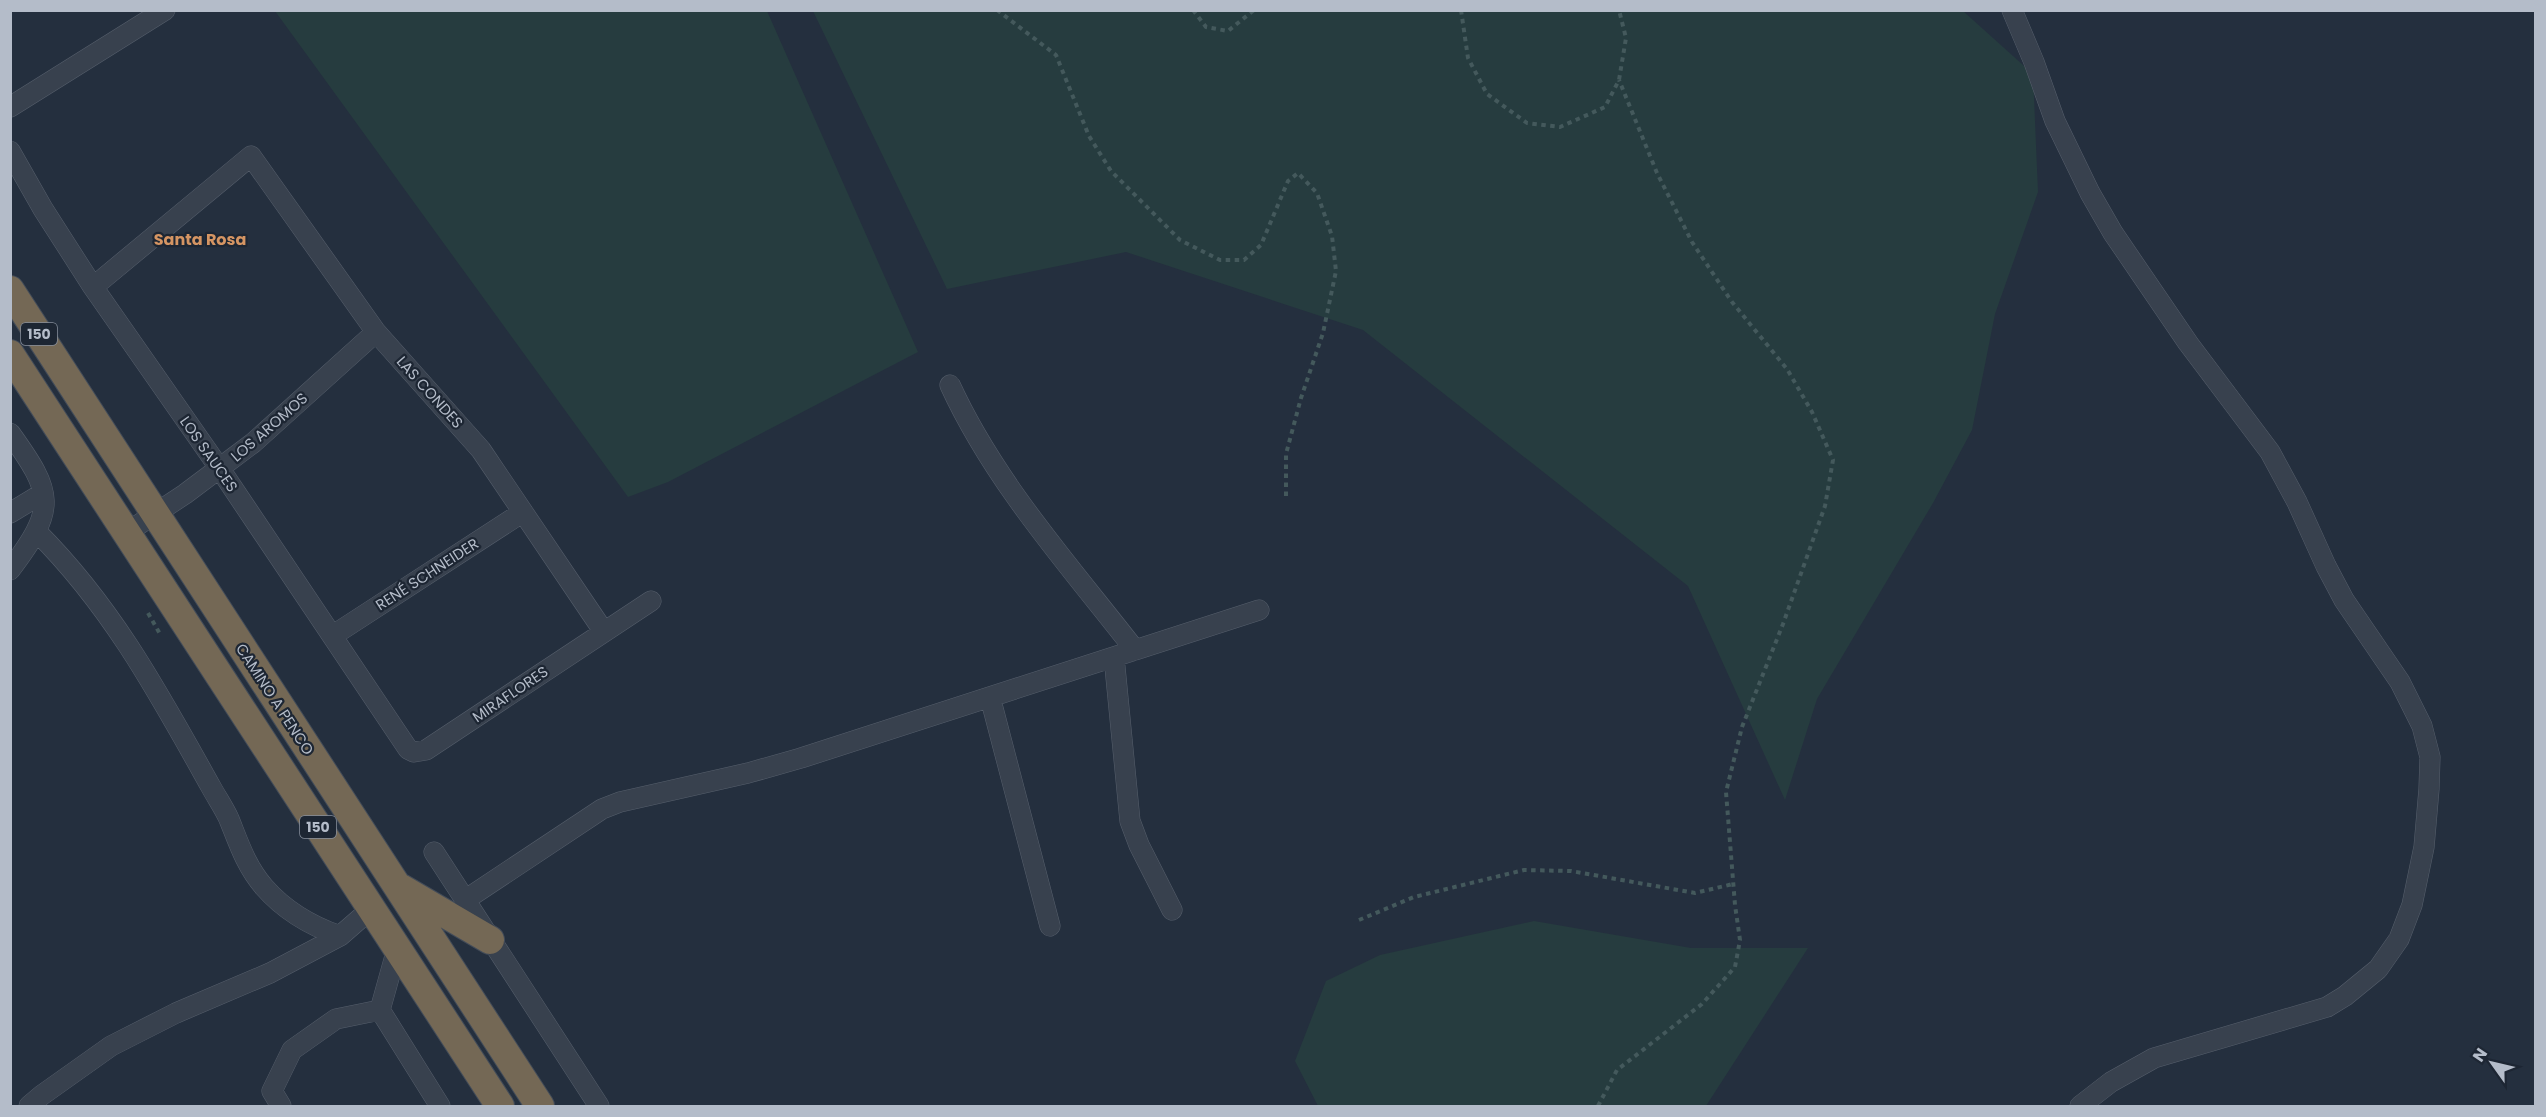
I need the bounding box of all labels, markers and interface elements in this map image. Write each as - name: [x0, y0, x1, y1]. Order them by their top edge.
- district label: Santa Rosa: [154, 228, 246, 251]
- road number: 150: [21, 323, 57, 345]
- street label: LAS CONDES: [392, 351, 468, 433]
- street label: LOS AROMOS: [226, 388, 312, 466]
- street label: LOS SAUCES: [175, 412, 243, 496]
- street label: RENÉ SCHNEIDER: [371, 533, 483, 615]
- street label: CAMINO A PENCO: [231, 639, 319, 759]
- street label: MIRAFLORES: [468, 661, 552, 727]
- road number: 150: [300, 816, 336, 838]
- north arrow: [2462, 1033, 2522, 1093]
- text: N: [2467, 1043, 2493, 1066]

